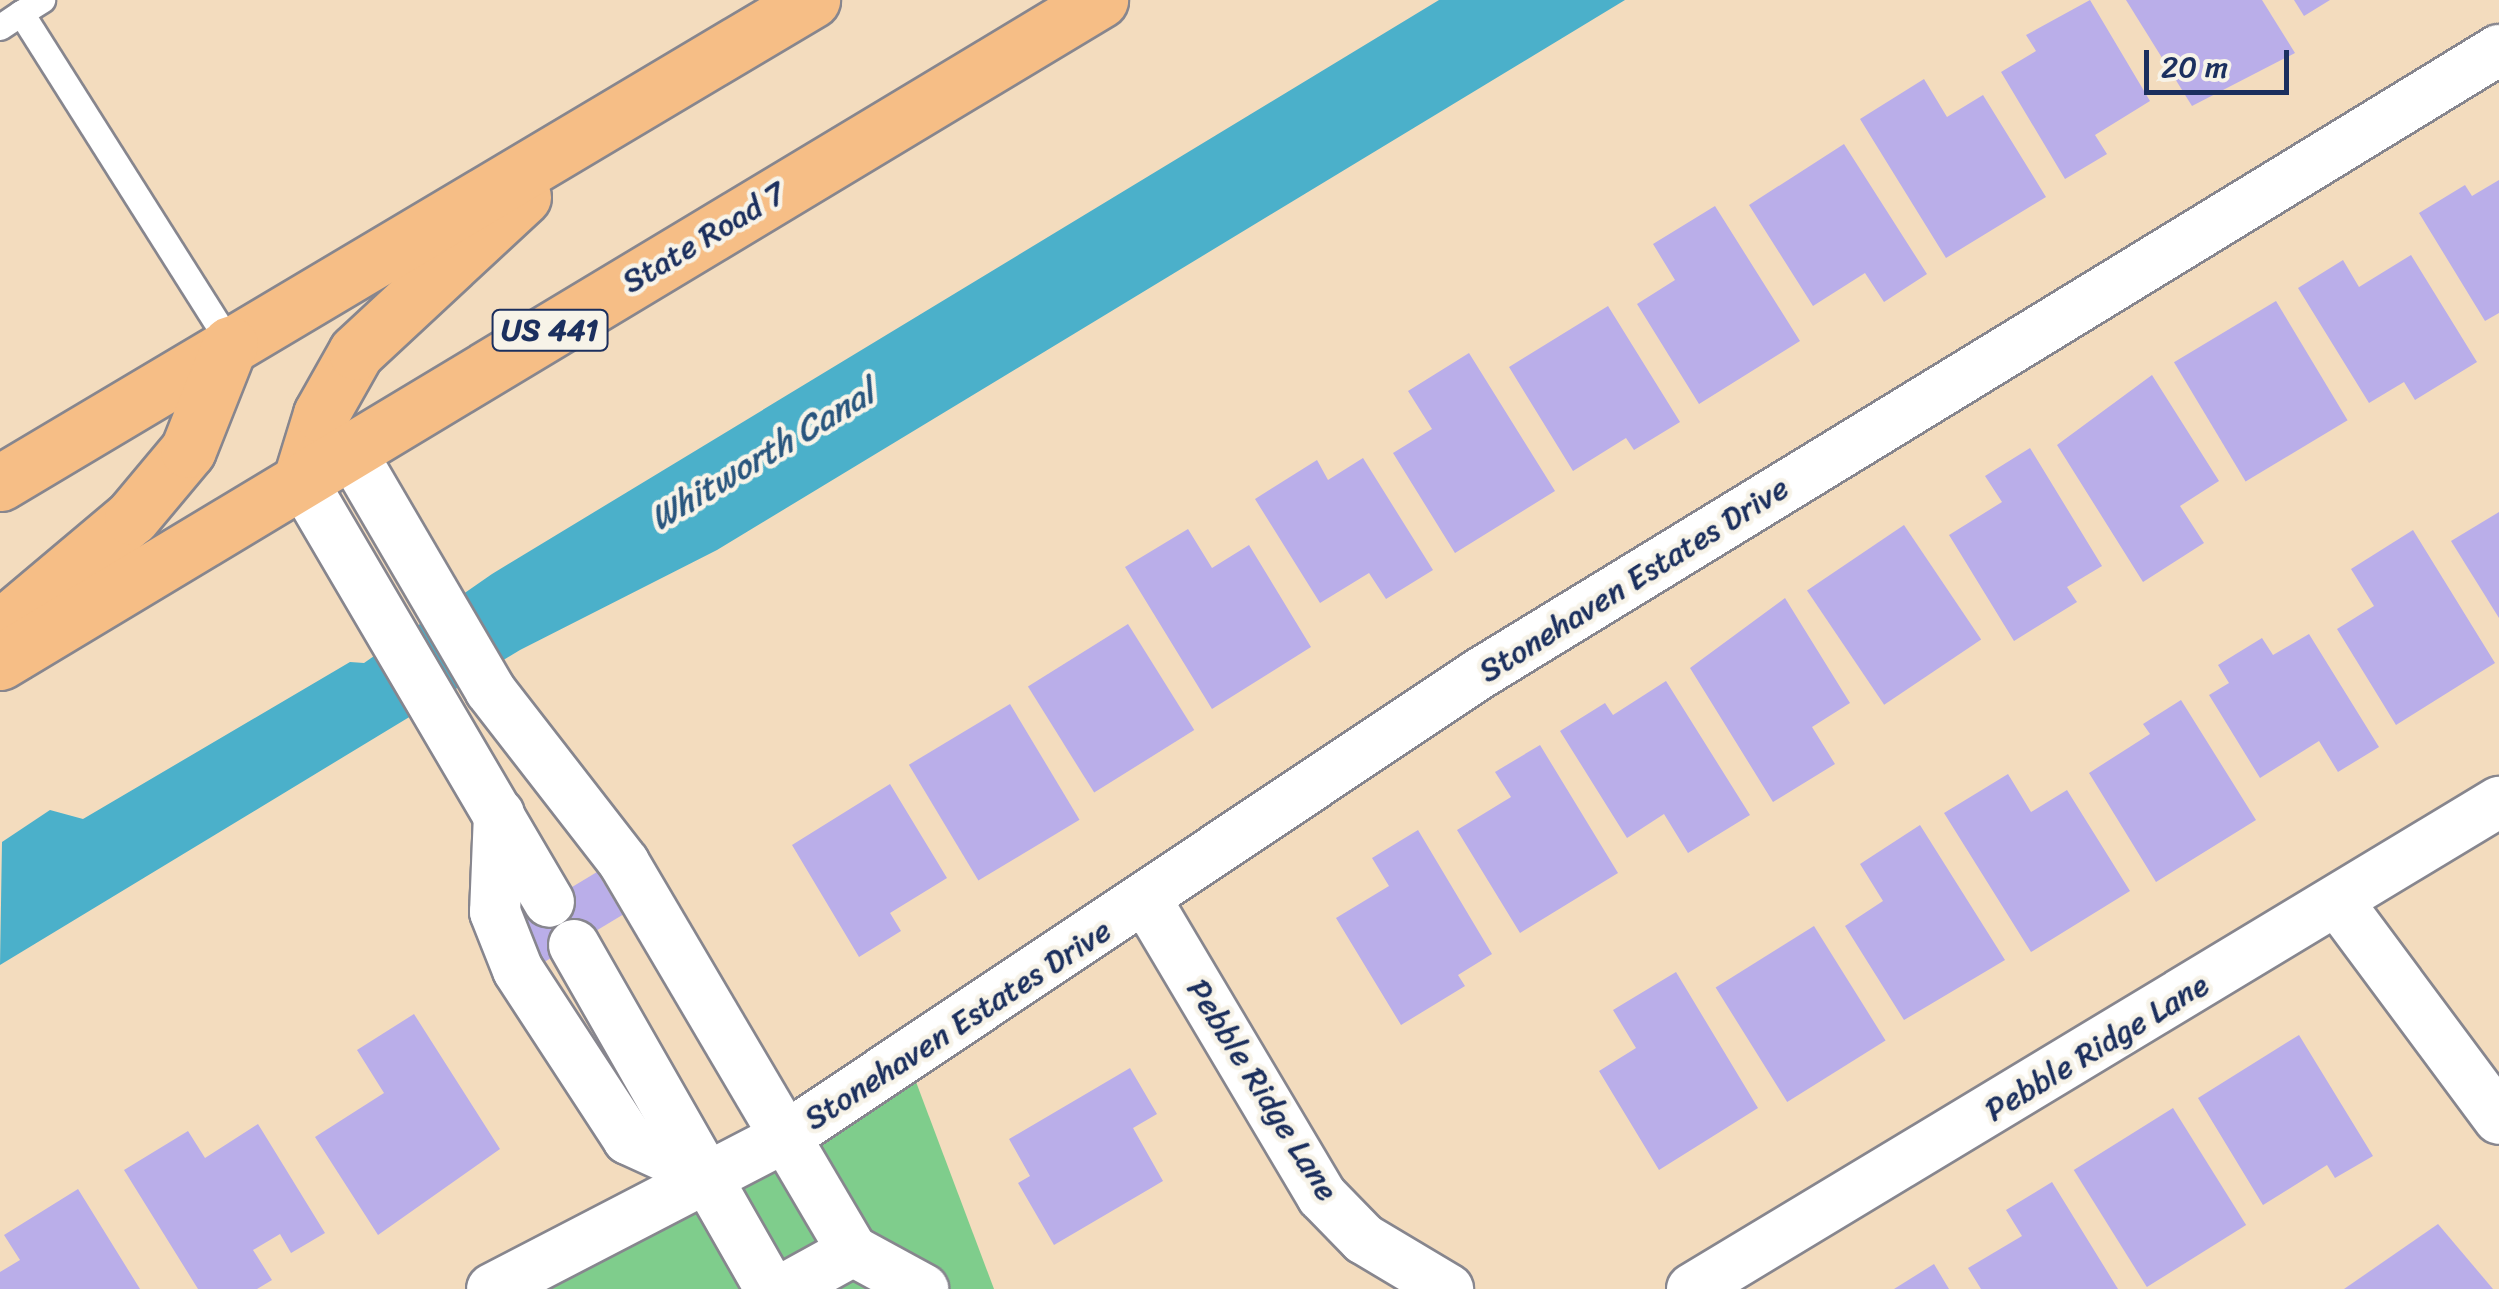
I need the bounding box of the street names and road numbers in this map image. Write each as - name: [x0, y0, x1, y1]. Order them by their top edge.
- street label: State Road 7: [615, 174, 793, 302]
- road number: US 441: [490, 305, 610, 355]
- street label: Stonehaven Estates Drive: [1471, 468, 1797, 692]
- street label: Stonehaven Estates Drive: [796, 911, 1120, 1139]
- street label: Pebble Ridge Lane: [1978, 966, 2216, 1130]
- street label: Pebble Ridge Lane: [1178, 972, 1346, 1208]

